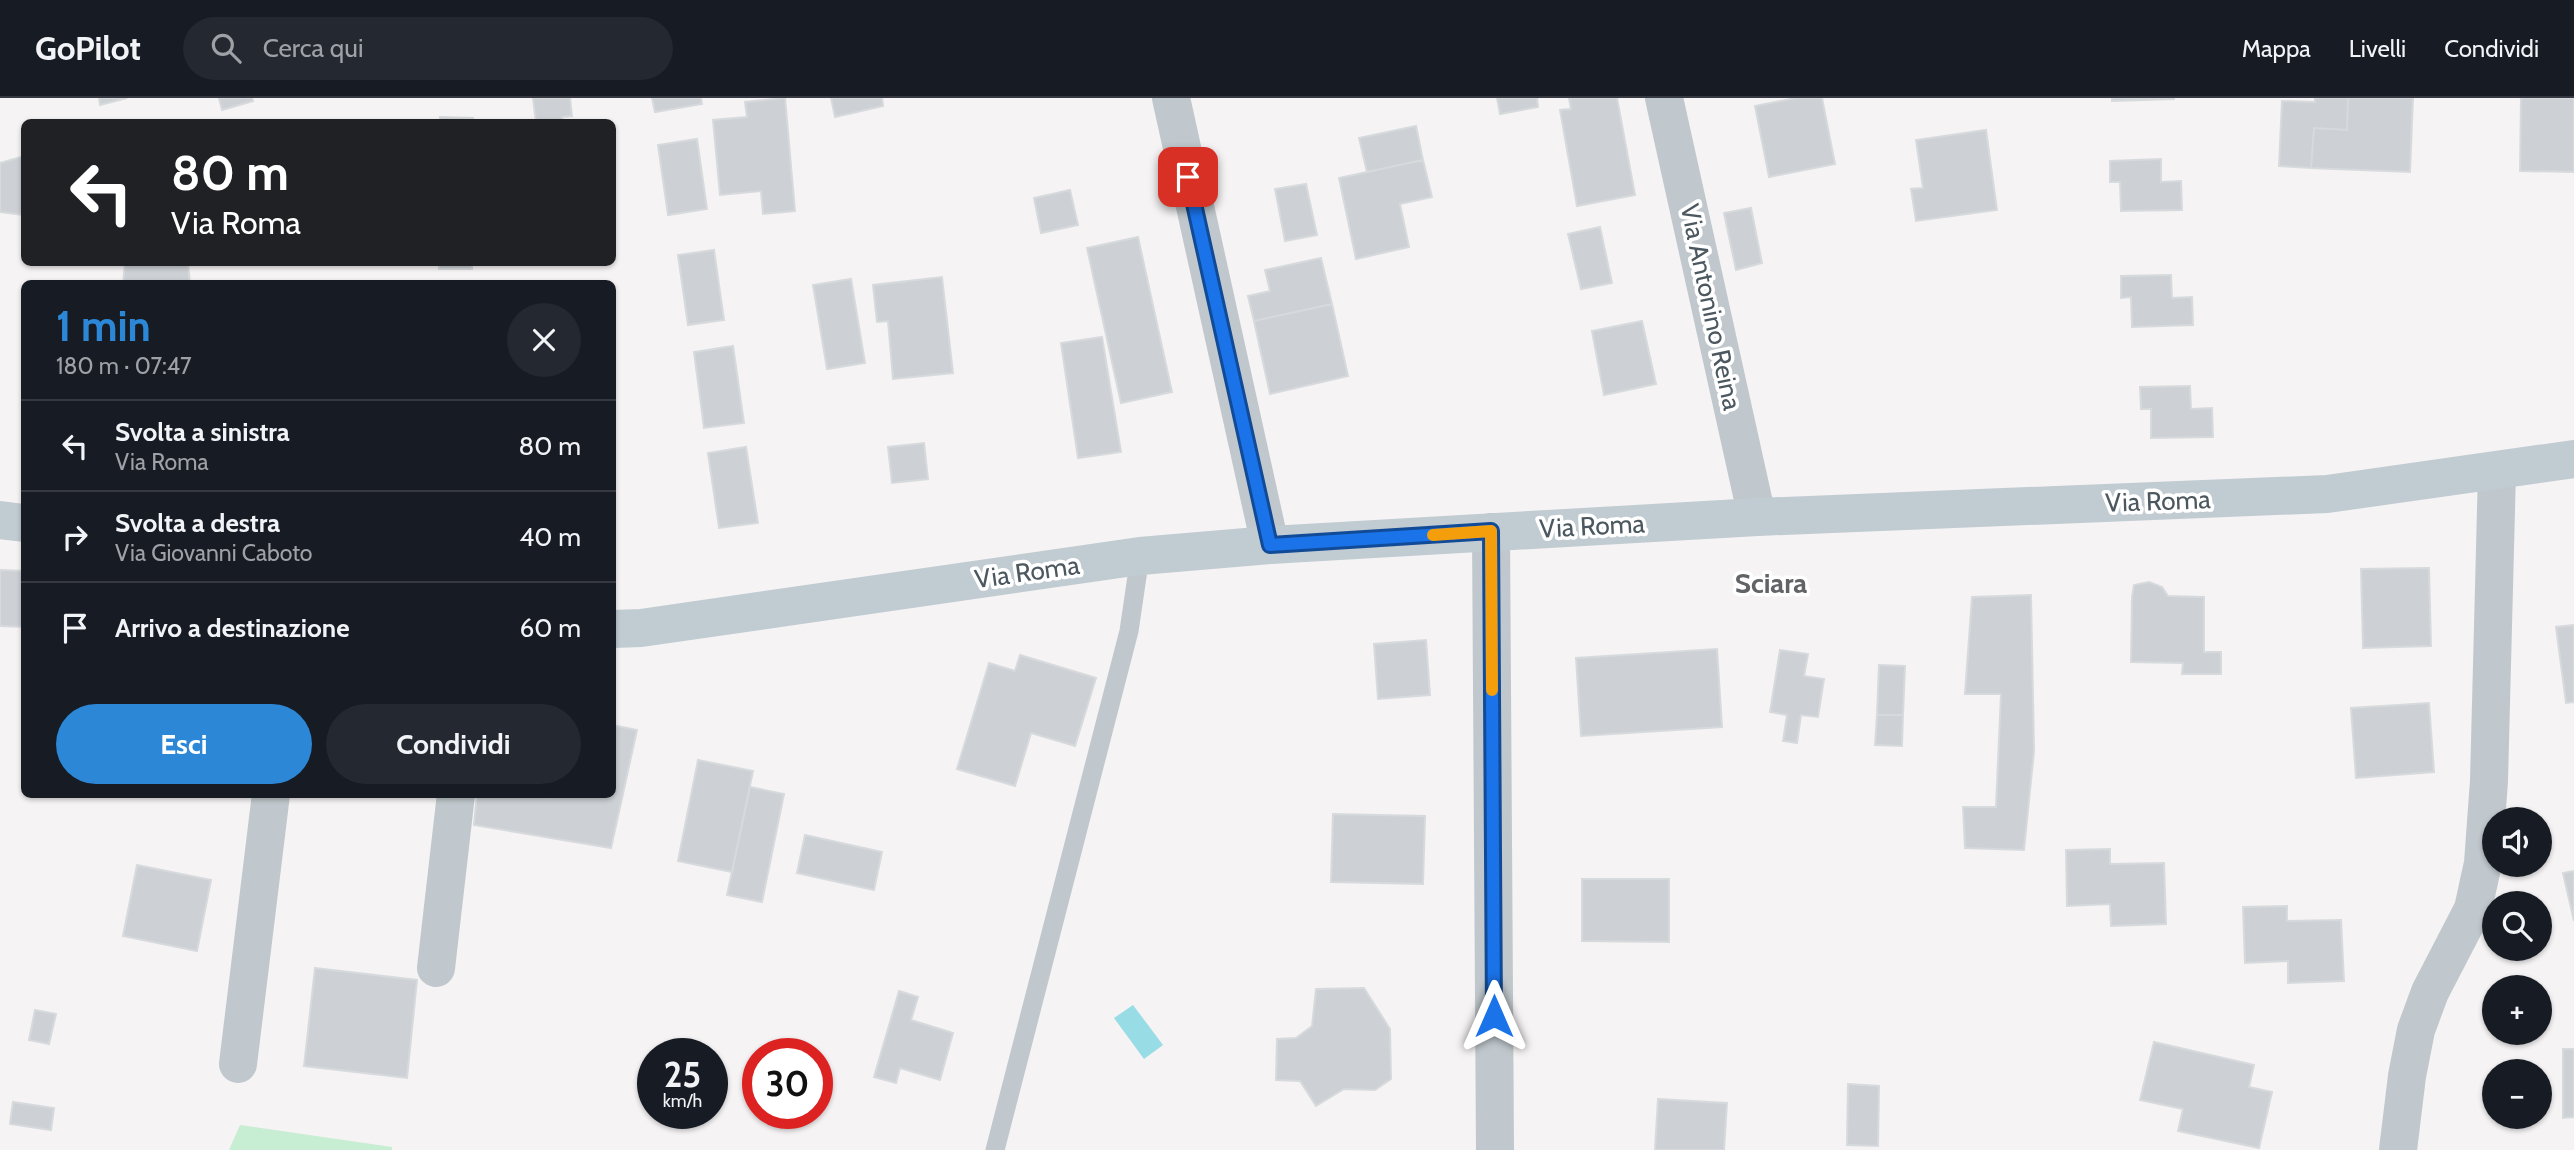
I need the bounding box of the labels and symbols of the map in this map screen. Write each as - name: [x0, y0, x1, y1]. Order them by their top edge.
- pin: [1158, 147, 1218, 207]
- street label: Via Antonino Reina: [1674, 201, 1749, 413]
- street label: Via Roma: [2105, 483, 2212, 519]
- street label: Via Roma: [1538, 507, 1646, 545]
- street label: Via Roma: [972, 549, 1082, 595]
- district label: Sciara: [1735, 566, 1807, 600]
- position arrow: [1457, 979, 1531, 1053]
- speed limit sign: 30: [742, 1038, 833, 1129]

